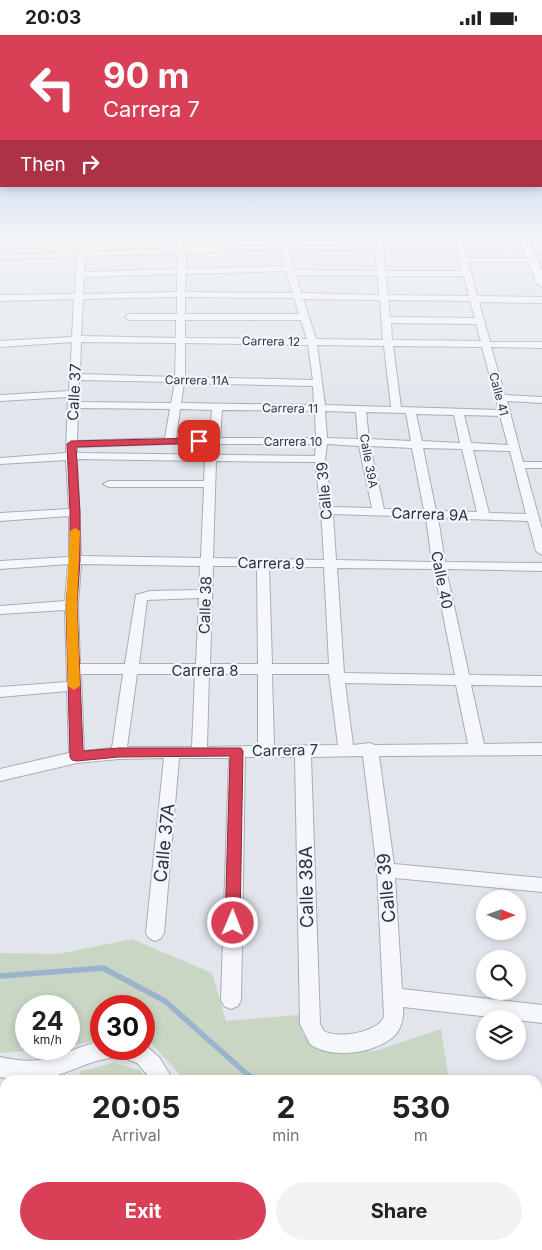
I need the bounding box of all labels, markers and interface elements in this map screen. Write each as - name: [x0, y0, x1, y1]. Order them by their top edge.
- text: 20:03: [25, 6, 81, 29]
- text: 90 m: [103, 54, 190, 96]
- icon: left: [20, 55, 85, 120]
- text: Carrera 7: [103, 96, 200, 122]
- icon: right: [76, 150, 104, 178]
- text: Then: [20, 153, 66, 176]
- street label: Carrera 12: [242, 333, 300, 349]
- street label: Calle 37: [63, 363, 85, 421]
- street label: Calle 41: [486, 371, 512, 417]
- street label: Carrera 11A: [165, 372, 229, 388]
- street label: Carrera 11: [262, 400, 318, 416]
- pin: [178, 420, 220, 462]
- icon: arrive: [185, 427, 213, 455]
- street label: Calle 39A: [357, 433, 381, 489]
- street label: Carrera 10: [264, 434, 322, 449]
- street label: Calle 39: [312, 461, 336, 521]
- street label: Carrera 9A: [391, 503, 469, 525]
- street label: Calle 40: [427, 549, 457, 611]
- street label: Carrera 9: [237, 553, 305, 573]
- street label: Calle 38: [194, 576, 216, 634]
- street label: Carrera 8: [172, 661, 238, 680]
- street label: Carrera 7: [252, 740, 318, 760]
- street label: Calle 37A: [149, 802, 179, 884]
- street label: Calle 38A: [295, 846, 317, 928]
- street label: Calle 39: [372, 852, 400, 924]
- north arrow: [476, 890, 526, 940]
- map controls: [476, 890, 526, 1060]
- position arrow: [206, 896, 258, 948]
- button: search: [476, 950, 526, 1000]
- speed limit sign: 30: [90, 995, 155, 1060]
- text: 24: [31, 1006, 64, 1036]
- button: layers: [476, 1010, 526, 1060]
- text: km/h: [33, 1032, 62, 1047]
- text: 20:05: [92, 1089, 180, 1125]
- text: 2: [276, 1089, 295, 1125]
- text: 530: [391, 1089, 450, 1125]
- text: Arrival: [111, 1125, 161, 1145]
- text: min: [272, 1125, 300, 1145]
- text: m: [414, 1125, 428, 1145]
- button: Exit: [20, 1182, 266, 1240]
- button: Share: [276, 1182, 522, 1240]

